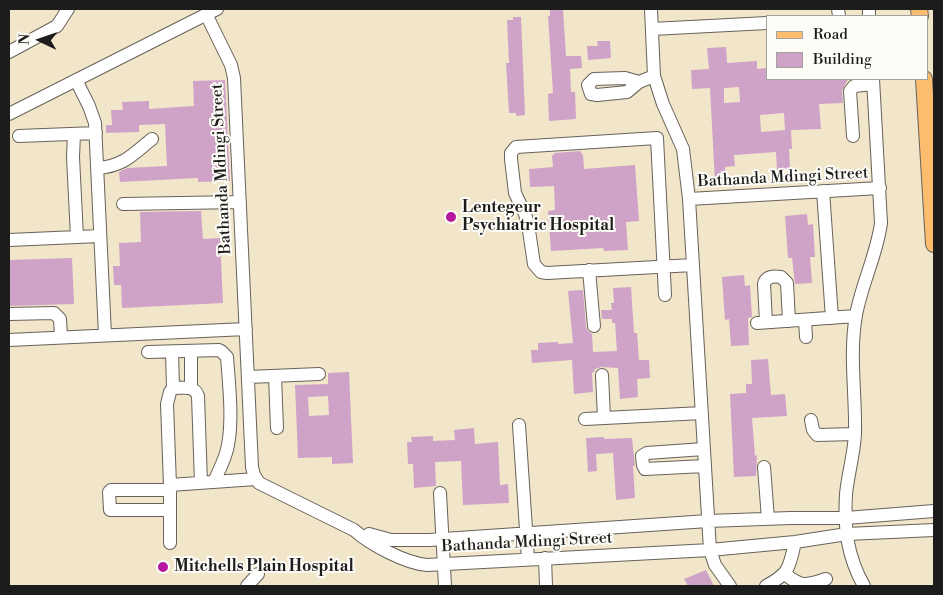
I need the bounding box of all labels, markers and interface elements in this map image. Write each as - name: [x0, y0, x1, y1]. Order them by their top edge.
- north arrow: [15, 15, 65, 65]
- legend: [766, 15, 928, 80]
- text: Road: [813, 25, 848, 44]
- text: N: [16, 33, 34, 45]
- text: Building: [813, 50, 872, 69]
- street label: Bathanda Mdingi Street: [208, 83, 236, 255]
- street label: Bathanda Mdingi Street: [697, 164, 869, 192]
- place label: Lentegeur Psychiatric Hospital: [462, 198, 614, 236]
- marker: Lentegeur Psychiatric Hospital: [444, 210, 458, 224]
- street label: Bathanda Mdingi Street: [441, 529, 613, 557]
- place label: Mitchells Plain Hospital: [174, 557, 354, 577]
- marker: Mitchells Plain Hospital: [156, 560, 170, 574]

